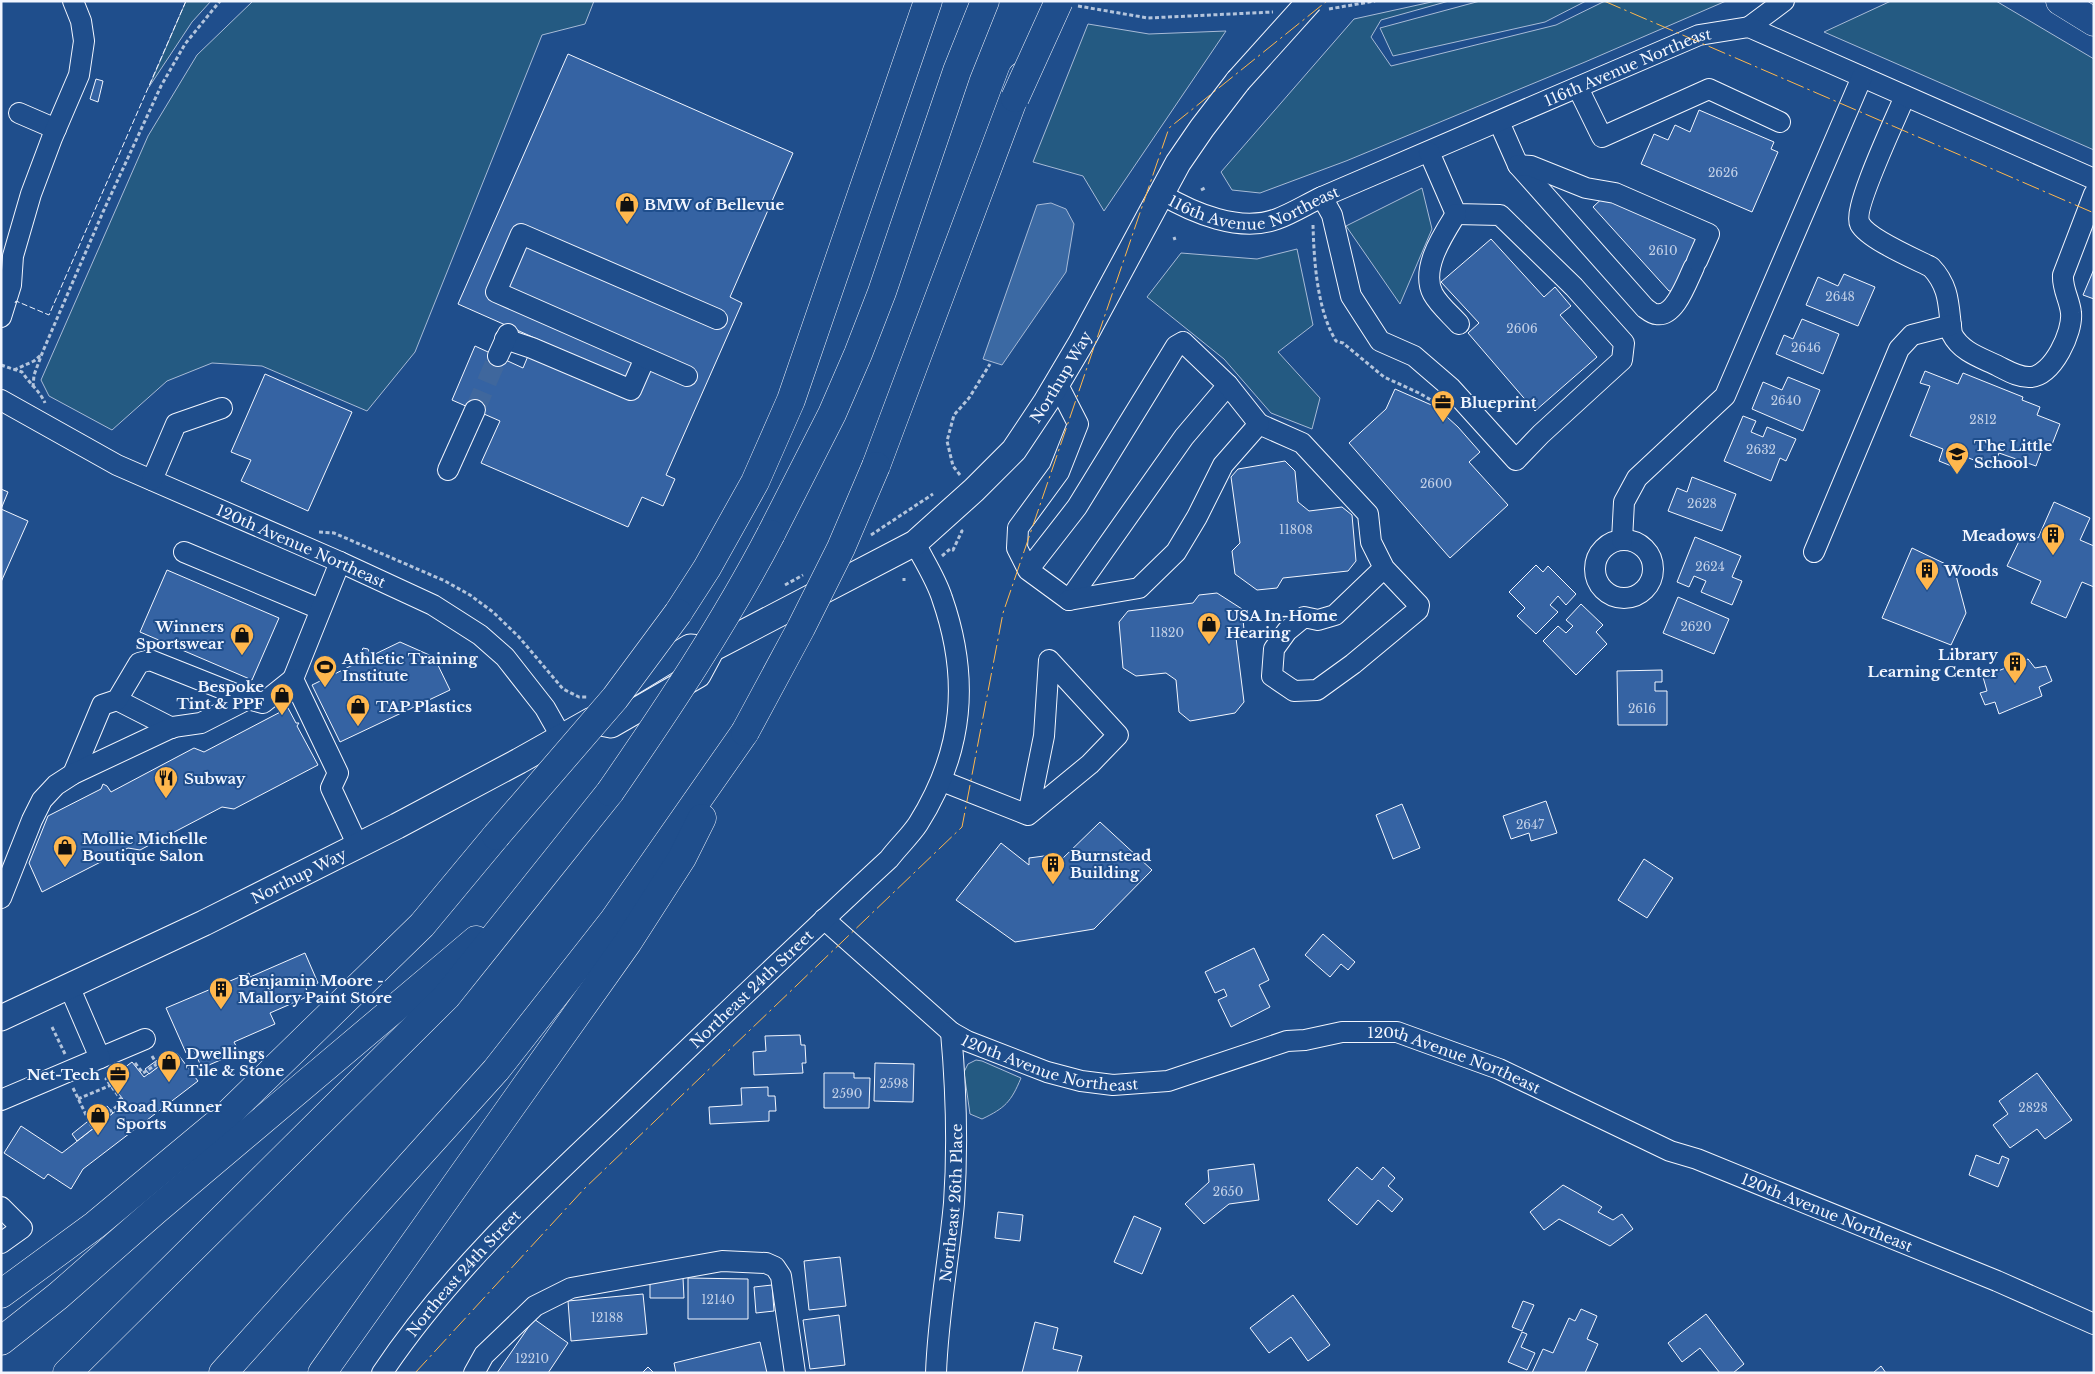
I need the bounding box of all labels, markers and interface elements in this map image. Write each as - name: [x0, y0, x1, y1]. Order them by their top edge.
- street label: 116th Avenue Northeast: [1541, 24, 1713, 110]
- house number: 2626: [1708, 165, 1738, 180]
- street label: 116th Avenue Northeast: [1164, 177, 1344, 205]
- text: 116th Avenue Northeast: [1165, 181, 1342, 233]
- shop icon: BMW of Bellevue: [614, 191, 640, 225]
- place label: BMW of Bellevue: [644, 195, 784, 214]
- house number: 2610: [1648, 243, 1678, 258]
- house number: 2648: [1825, 289, 1855, 304]
- house number: 2606: [1506, 321, 1538, 336]
- street label: Northup Way: [1025, 327, 1095, 426]
- house number: 2646: [1791, 340, 1821, 355]
- office icon: Blueprint: [1430, 389, 1456, 423]
- place label: Blueprint: [1460, 393, 1537, 412]
- house number: 2640: [1771, 393, 1801, 408]
- house number: 2812: [1969, 412, 1997, 427]
- place label: The Little School: [1974, 436, 2052, 472]
- school or university icon: The Little School: [1944, 441, 1970, 475]
- house number: 2632: [1746, 442, 1776, 457]
- house number: 2600: [1420, 476, 1452, 491]
- house number: 2628: [1687, 496, 1717, 511]
- street label: 120th Avenue Northeast: [213, 500, 389, 592]
- house number: 11808: [1279, 522, 1313, 537]
- building icon: Meadows: [2040, 522, 2066, 556]
- place label: Meadows: [1962, 526, 2036, 545]
- building icon: Woods: [1914, 557, 1940, 591]
- house number: 2624: [1695, 559, 1725, 574]
- place label: Woods: [1943, 561, 1998, 580]
- place label: USA In-Home Hearing: [1226, 606, 1338, 642]
- shop icon: USA In-Home Hearing: [1196, 611, 1222, 645]
- place label: Winners Sportswear: [136, 617, 225, 653]
- house number: 2620: [1680, 619, 1712, 634]
- shop icon: Winners Sportswear: [229, 622, 255, 656]
- house number: 11820: [1150, 625, 1184, 640]
- place label: Library Learning Center: [1868, 645, 1999, 681]
- place label: Athletic Training Institute: [341, 649, 478, 685]
- building icon: Library Learning Center: [2002, 650, 2028, 684]
- sports icon: Athletic Training Institute: [312, 654, 338, 688]
- place label: Bespoke Tint & PPF: [177, 677, 265, 713]
- shop icon: Bespoke Tint & PPF: [269, 682, 295, 716]
- shop icon: TAP Plastics: [345, 693, 371, 727]
- place label: TAP Plastics: [376, 697, 472, 716]
- house number: 2616: [1628, 701, 1656, 716]
- restaurant icon: Subway: [153, 765, 179, 799]
- place label: Subway: [184, 769, 246, 788]
- house number: 2647: [1516, 817, 1545, 832]
- place label: Mollie Michelle Boutique Salon: [82, 829, 208, 865]
- shop icon: Mollie Michelle Boutique Salon: [52, 834, 78, 868]
- street label: Northup Way: [248, 843, 350, 907]
- place label: Burnstead Building: [1070, 846, 1152, 882]
- building icon: Burnstead Building: [1040, 851, 1066, 885]
- street label: Northeast 24th Street: [686, 925, 817, 1052]
- place label: Benjamin Moore - Mallory Paint Store: [238, 971, 392, 1007]
- building icon: Benjamin Moore - Mallory Paint Store: [208, 976, 234, 1010]
- street label: 120th Avenue Northeast: [1367, 1023, 1544, 1097]
- street label: 120th Avenue Northeast: [958, 1030, 1139, 1095]
- place label: Dwellings Tile & Stone: [186, 1044, 284, 1080]
- shop icon: Dwellings Tile & Stone: [156, 1049, 182, 1083]
- office icon: Net-Tech: [105, 1061, 131, 1095]
- place label: Net-Tech: [27, 1065, 100, 1084]
- house number: 2598: [879, 1076, 909, 1091]
- house number: 2590: [832, 1086, 862, 1101]
- place label: Road Runner Sports: [116, 1097, 222, 1133]
- house number: 2828: [2018, 1100, 2048, 1115]
- shop icon: Road Runner Sports: [85, 1102, 111, 1136]
- street label: Northeast 26th Place: [935, 1123, 966, 1283]
- street label: 120th Avenue Northeast: [1739, 1169, 1916, 1255]
- house number: 2650: [1213, 1184, 1243, 1199]
- street label: Northeast 24th Street: [402, 1205, 525, 1340]
- house number: 12140: [701, 1292, 735, 1307]
- house number: 12188: [591, 1310, 623, 1325]
- house number: 12210: [515, 1351, 549, 1366]

